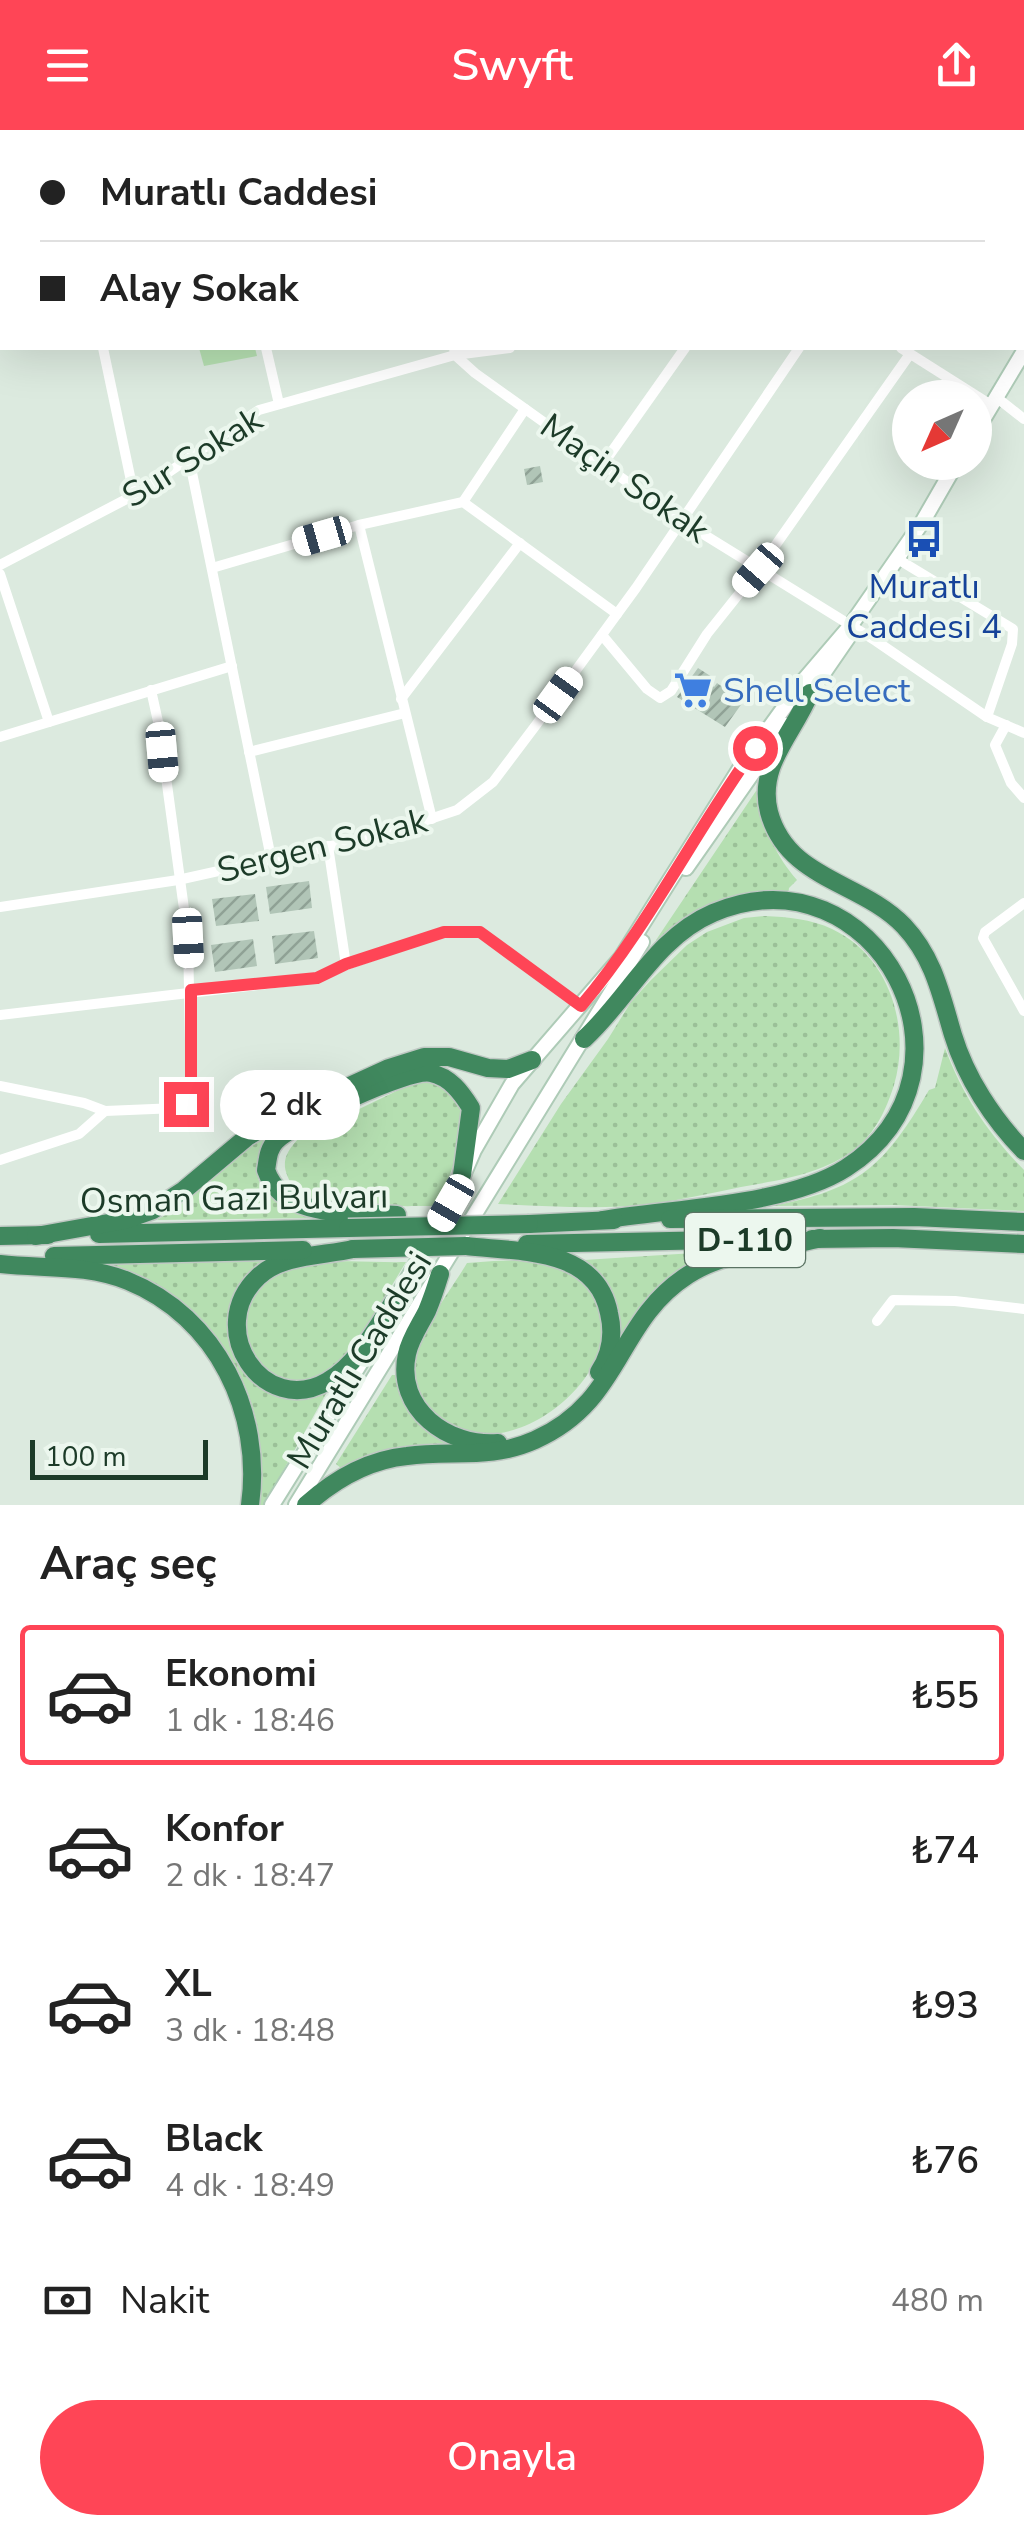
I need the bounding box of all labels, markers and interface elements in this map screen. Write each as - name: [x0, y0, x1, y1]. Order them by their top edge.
- text: Swyft: [451, 35, 573, 96]
- icon: menu: [40, 38, 95, 93]
- icon: share: [929, 38, 984, 93]
- text: Muratlı Caddesi: [100, 167, 377, 218]
- text: Alay Sokak: [100, 263, 298, 314]
- north arrow: [892, 380, 992, 480]
- map controls: [892, 380, 992, 480]
- street label: Sur Sokak: [113, 396, 272, 519]
- street label: Maçin Sokak: [531, 403, 719, 554]
- car: [289, 513, 355, 559]
- bus stop icon: Muratlı Caddesi 4: [903, 518, 945, 560]
- car: [727, 538, 789, 602]
- place label: Muratlı Caddesi 4: [846, 563, 1002, 650]
- car: [528, 662, 588, 728]
- place label: Shell Select: [723, 667, 911, 714]
- supermarket icon: Shell Select: [672, 669, 714, 711]
- car: [144, 721, 180, 783]
- route start: [733, 726, 778, 771]
- street label: Sergen Sokak: [212, 797, 433, 894]
- car: [171, 907, 205, 969]
- callout: 2 dk: [221, 1069, 361, 1139]
- route end: [164, 1082, 209, 1127]
- text: 2 dk: [258, 1083, 322, 1126]
- car: [423, 1170, 479, 1236]
- street label: Osman Gazi Bulvarı: [79, 1172, 389, 1225]
- road number: D-110: [685, 1213, 805, 1267]
- street label: Muratlı Caddesi: [276, 1243, 443, 1478]
- scale bar: [30, 1435, 208, 1480]
- text: 100 m: [45, 1438, 127, 1476]
- text: Araç seç: [40, 1534, 217, 1595]
- text: Ekonomi: [165, 1648, 317, 1699]
- icon: car: [45, 1650, 135, 1740]
- text: ₺55: [911, 1670, 979, 1721]
- text: 1 dk · 18:46: [165, 1699, 335, 1742]
- text: Konfor: [165, 1803, 284, 1854]
- icon: car: [45, 1805, 135, 1895]
- text: ₺74: [911, 1825, 979, 1876]
- text: 2 dk · 18:47: [165, 1854, 335, 1897]
- text: XL: [165, 1958, 212, 2009]
- icon: car: [45, 1960, 135, 2050]
- text: ₺93: [911, 1980, 979, 2031]
- text: 3 dk · 18:48: [165, 2009, 335, 2052]
- text: Black: [165, 2113, 262, 2164]
- icon: car: [45, 2115, 135, 2205]
- text: ₺76: [911, 2135, 979, 2186]
- text: 4 dk · 18:49: [165, 2164, 335, 2207]
- icon: cash: [40, 2273, 95, 2328]
- text: Nakit: [120, 2275, 209, 2326]
- text: 480 m: [891, 2279, 984, 2322]
- button: Onayla: [40, 2400, 984, 2515]

